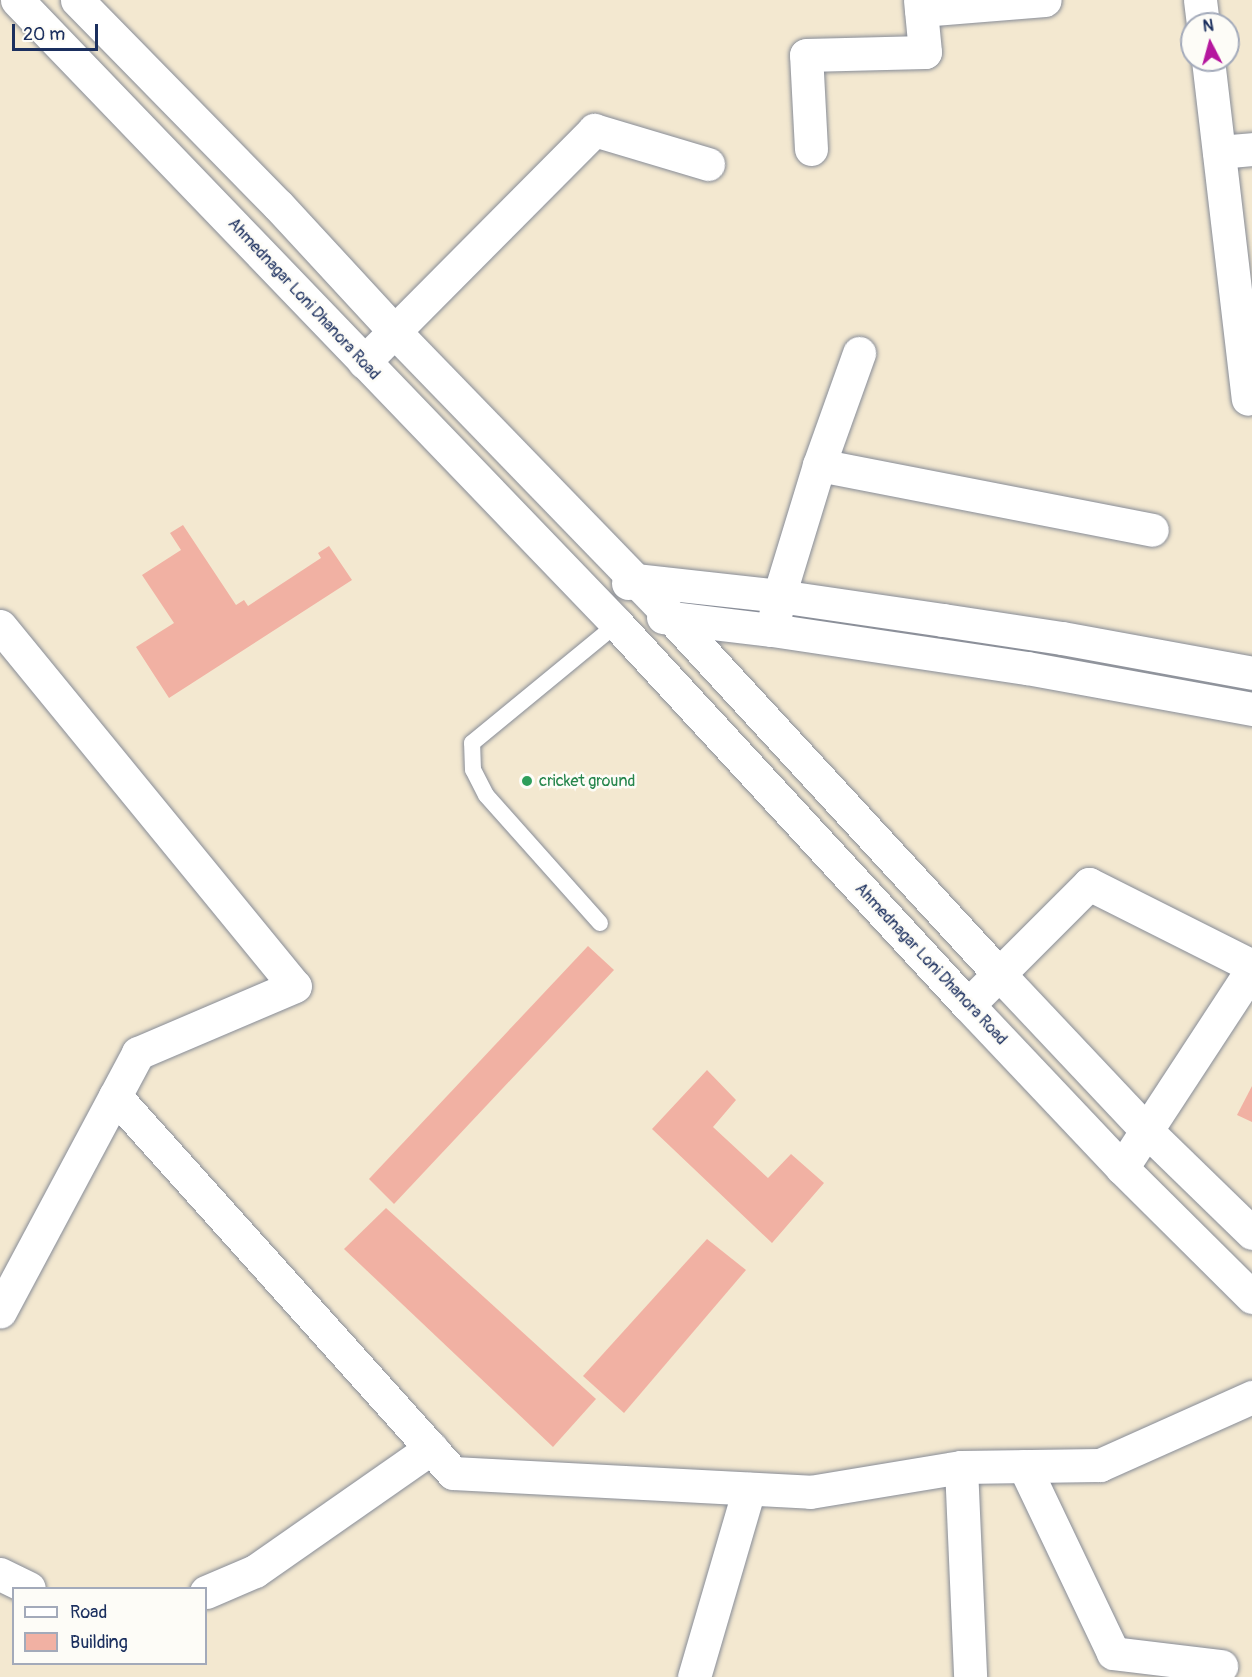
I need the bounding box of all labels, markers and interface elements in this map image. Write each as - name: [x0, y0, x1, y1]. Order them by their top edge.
- scale bar: [15, 12, 100, 50]
- north arrow: [1180, 12, 1240, 72]
- text: N: [1202, 16, 1215, 37]
- text: 20 m: [23, 23, 65, 46]
- street label: Ahmednagar Loni Dhanora Road: [224, 214, 384, 384]
- place label: cricket ground: [539, 771, 635, 791]
- marker: cricket ground: [520, 774, 534, 788]
- street label: Ahmednagar Loni Dhanora Road: [851, 879, 1011, 1049]
- legend: [12, 1587, 207, 1665]
- text: Road: [70, 1601, 107, 1624]
- text: Building: [70, 1631, 128, 1654]

